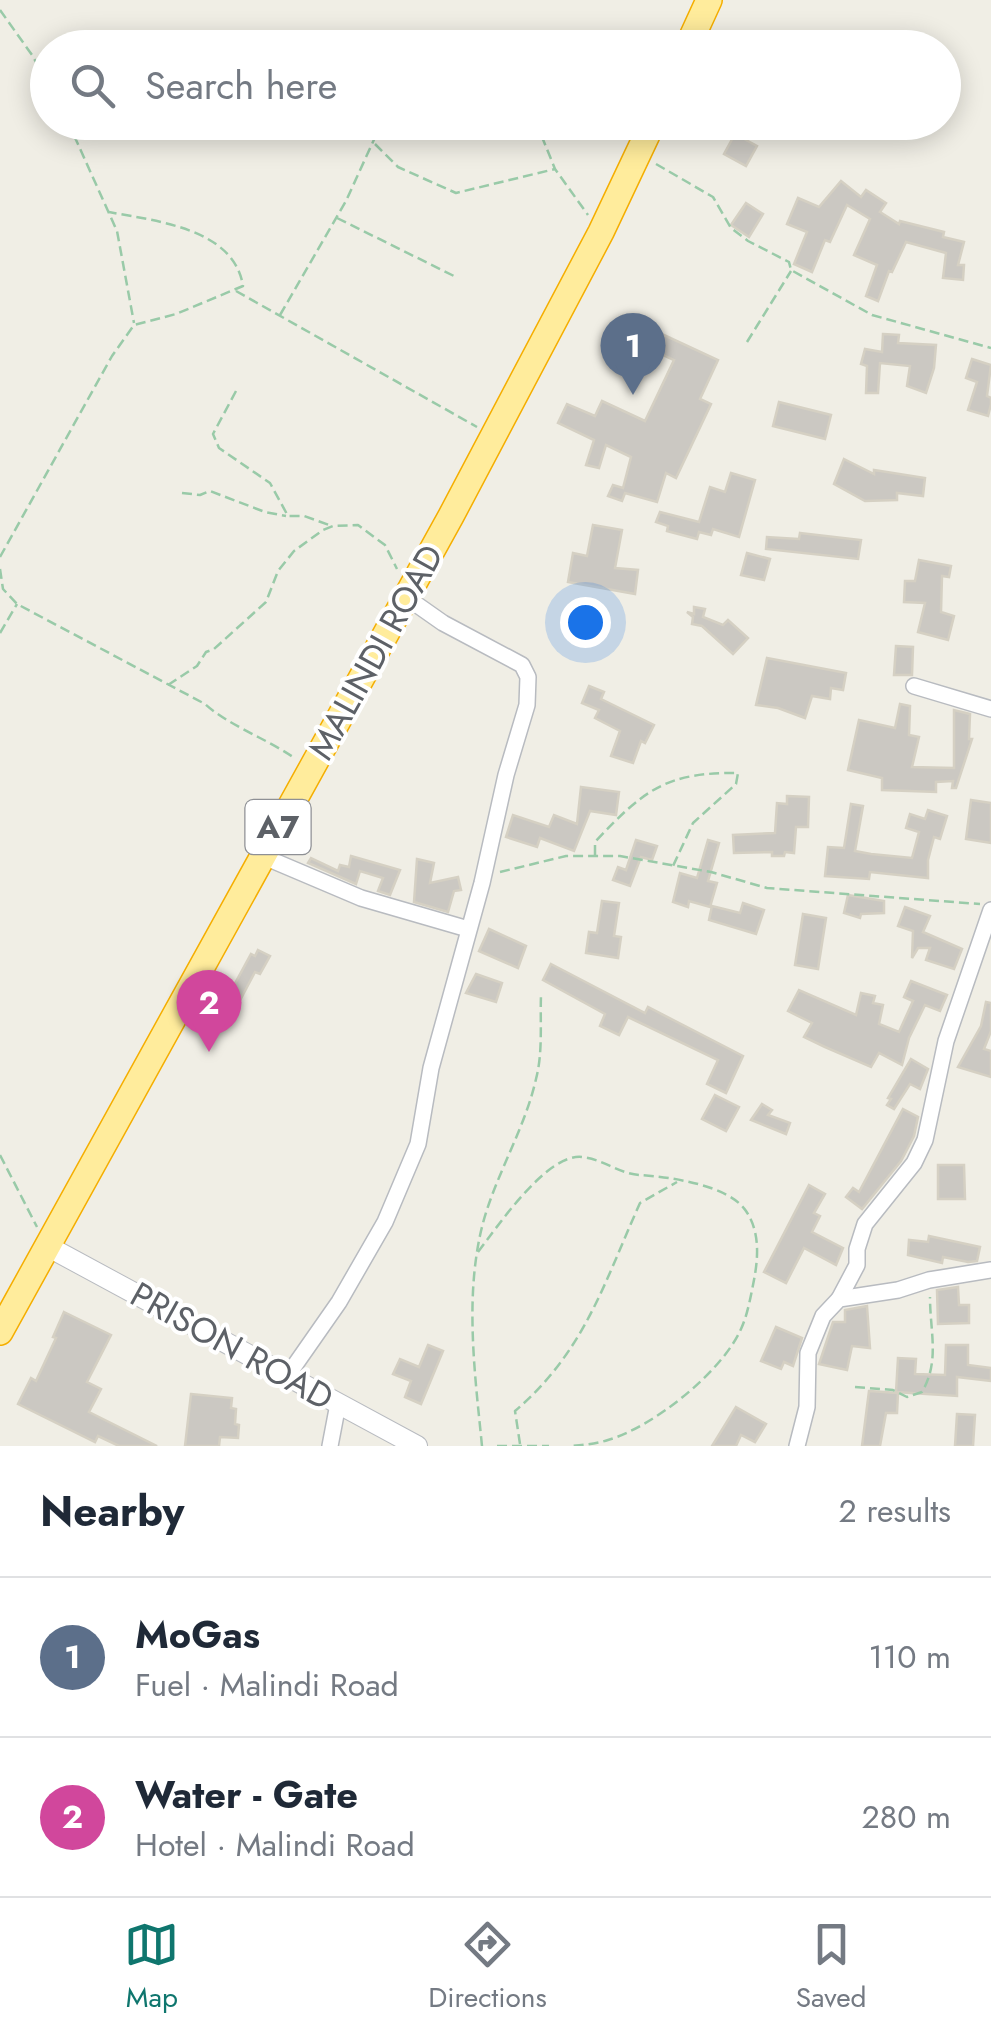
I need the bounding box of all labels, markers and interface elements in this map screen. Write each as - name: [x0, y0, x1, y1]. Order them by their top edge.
- search box: [30, 30, 961, 140]
- icon: search: [65, 58, 120, 113]
- text: Search here: [145, 58, 337, 113]
- pin: 1: [600, 312, 666, 395]
- street label: MALINDI ROAD: [296, 535, 456, 769]
- your location: [560, 597, 611, 648]
- road number: A7: [246, 800, 310, 854]
- pin: 2: [176, 970, 242, 1052]
- street label: PRISON ROAD: [122, 1270, 342, 1422]
- text: Nearby: [40, 1481, 184, 1542]
- text: 2 results: [839, 1488, 951, 1534]
- text: MoGas: [135, 1607, 260, 1662]
- text: 1: [64, 1634, 81, 1680]
- text: 110 m: [868, 1634, 951, 1680]
- text: Fuel · Malindi Road: [135, 1662, 399, 1708]
- text: Water - Gate: [135, 1767, 358, 1822]
- text: 2: [62, 1794, 83, 1840]
- text: 280 m: [862, 1794, 951, 1840]
- text: Hotel · Malindi Road: [135, 1822, 415, 1868]
- tab: Map: [124, 1917, 179, 2018]
- tab: Directions: [428, 1917, 547, 2018]
- tab: Saved: [796, 1917, 867, 2018]

